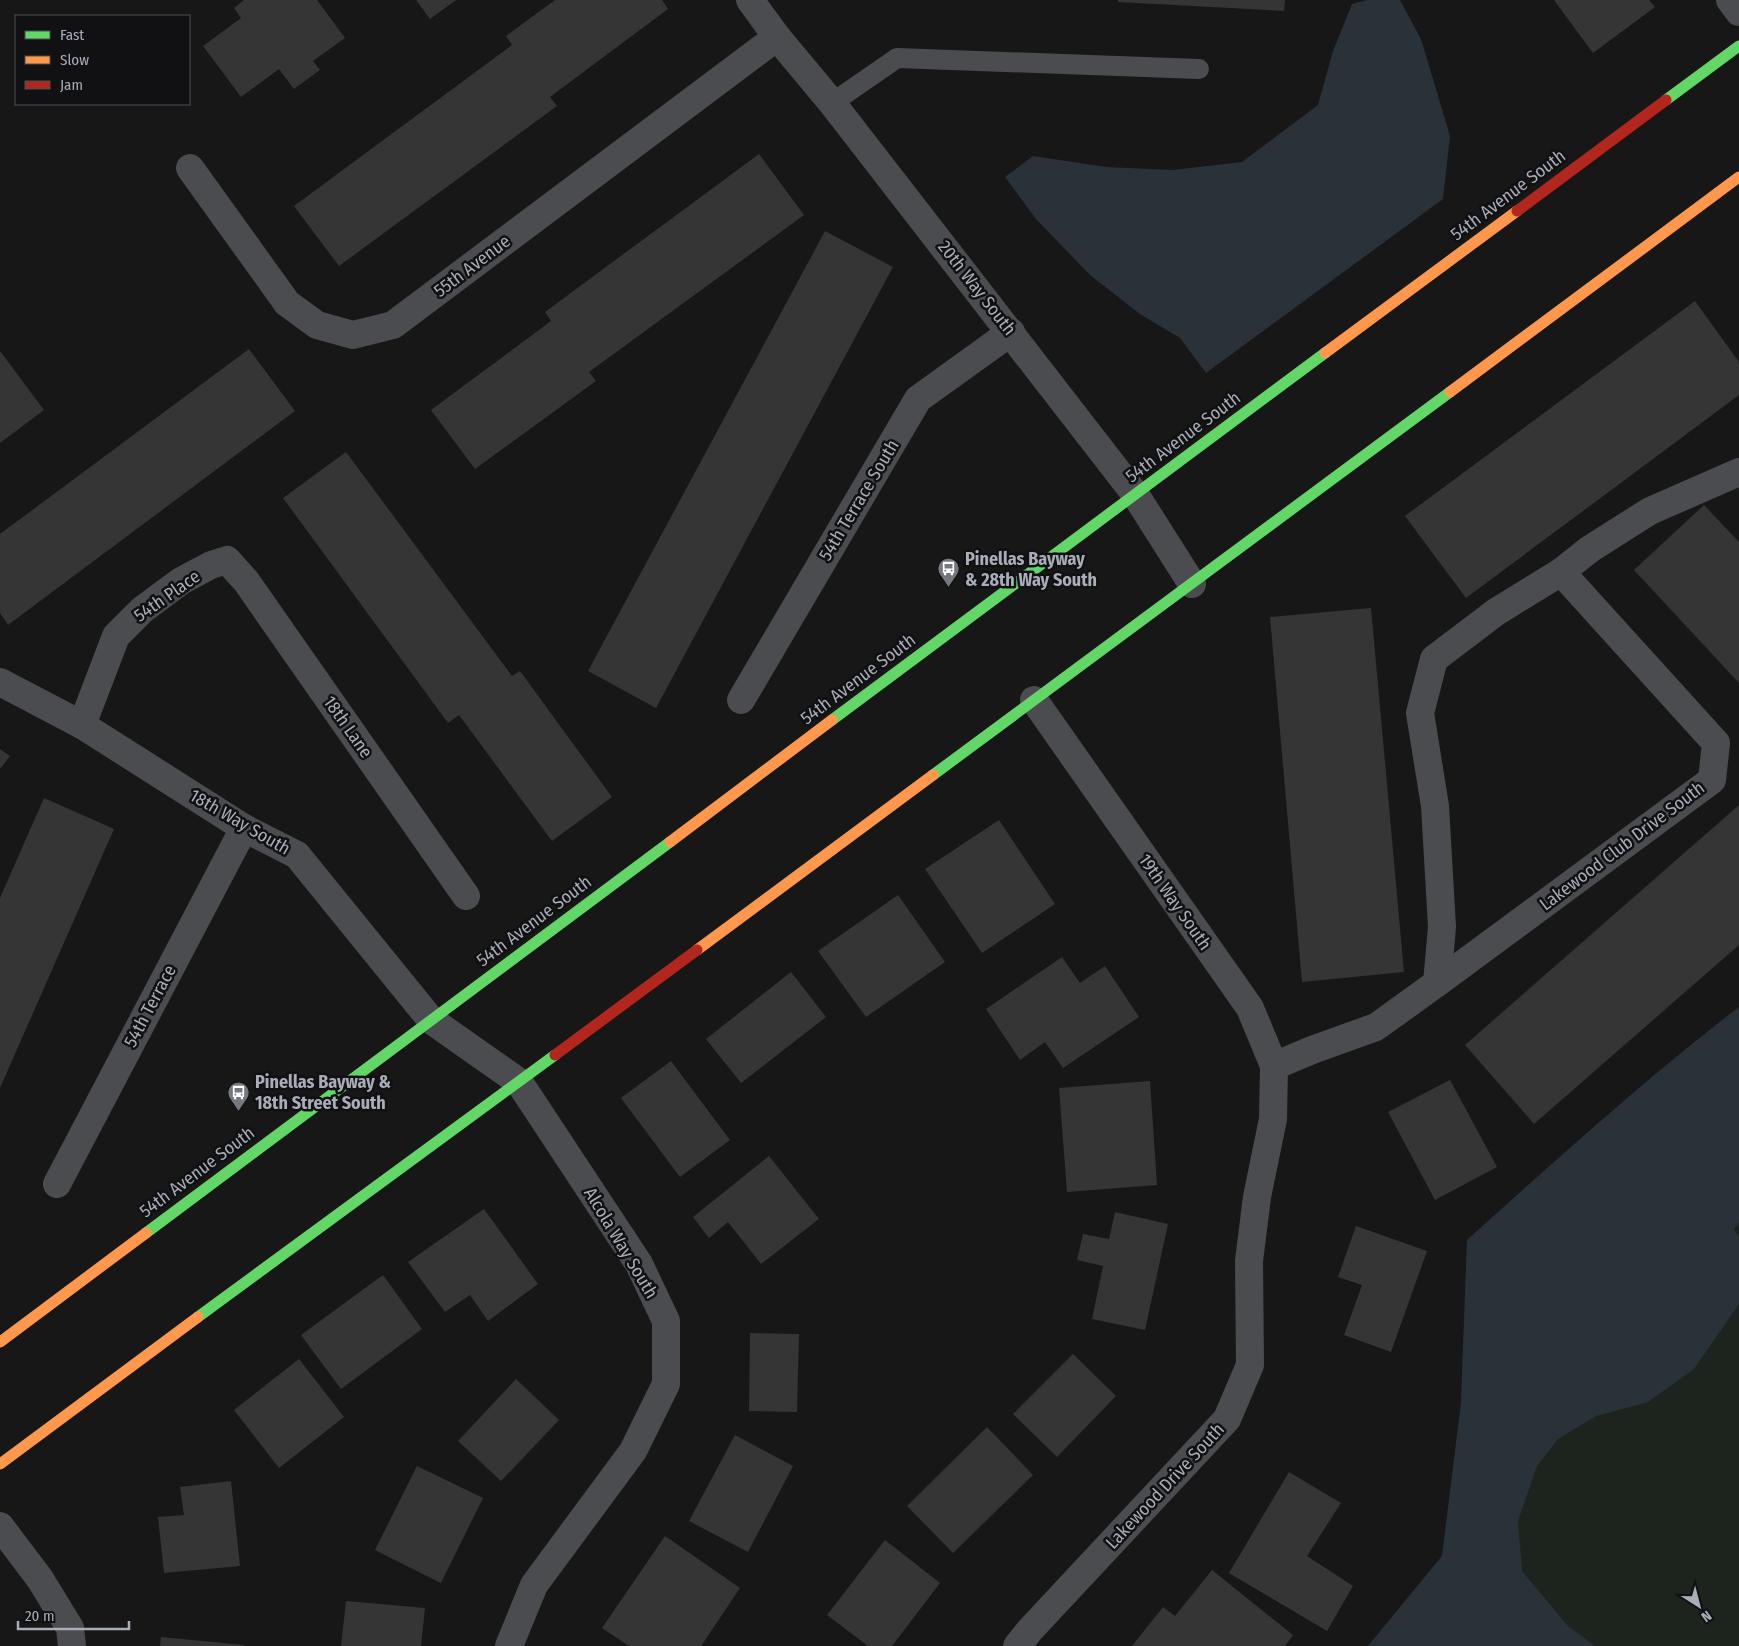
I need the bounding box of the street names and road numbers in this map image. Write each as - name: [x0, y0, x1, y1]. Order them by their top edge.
- street label: 54th Avenue South: [1446, 145, 1570, 245]
- street label: 55th Avenue: [429, 230, 515, 302]
- street label: 20th Way South: [933, 236, 1021, 340]
- street label: 54th Avenue South: [1121, 387, 1245, 487]
- street label: 54th Terrace South: [814, 435, 904, 565]
- street label: 54th Place: [130, 565, 204, 627]
- street label: 54th Avenue South: [796, 629, 920, 729]
- street label: 18th Lane: [319, 692, 377, 762]
- street label: Lakewood Club Drive South: [1535, 777, 1709, 915]
- street label: 18th Way South: [186, 784, 294, 860]
- street label: 19th Way South: [1134, 850, 1216, 954]
- street label: 54th Avenue South: [472, 871, 596, 971]
- street label: 54th Terrace: [119, 961, 181, 1051]
- street label: 54th Avenue South: [135, 1122, 259, 1222]
- street label: Alcola Way South: [579, 1184, 663, 1302]
- street label: Lakewood Drive South: [1101, 1419, 1229, 1553]

